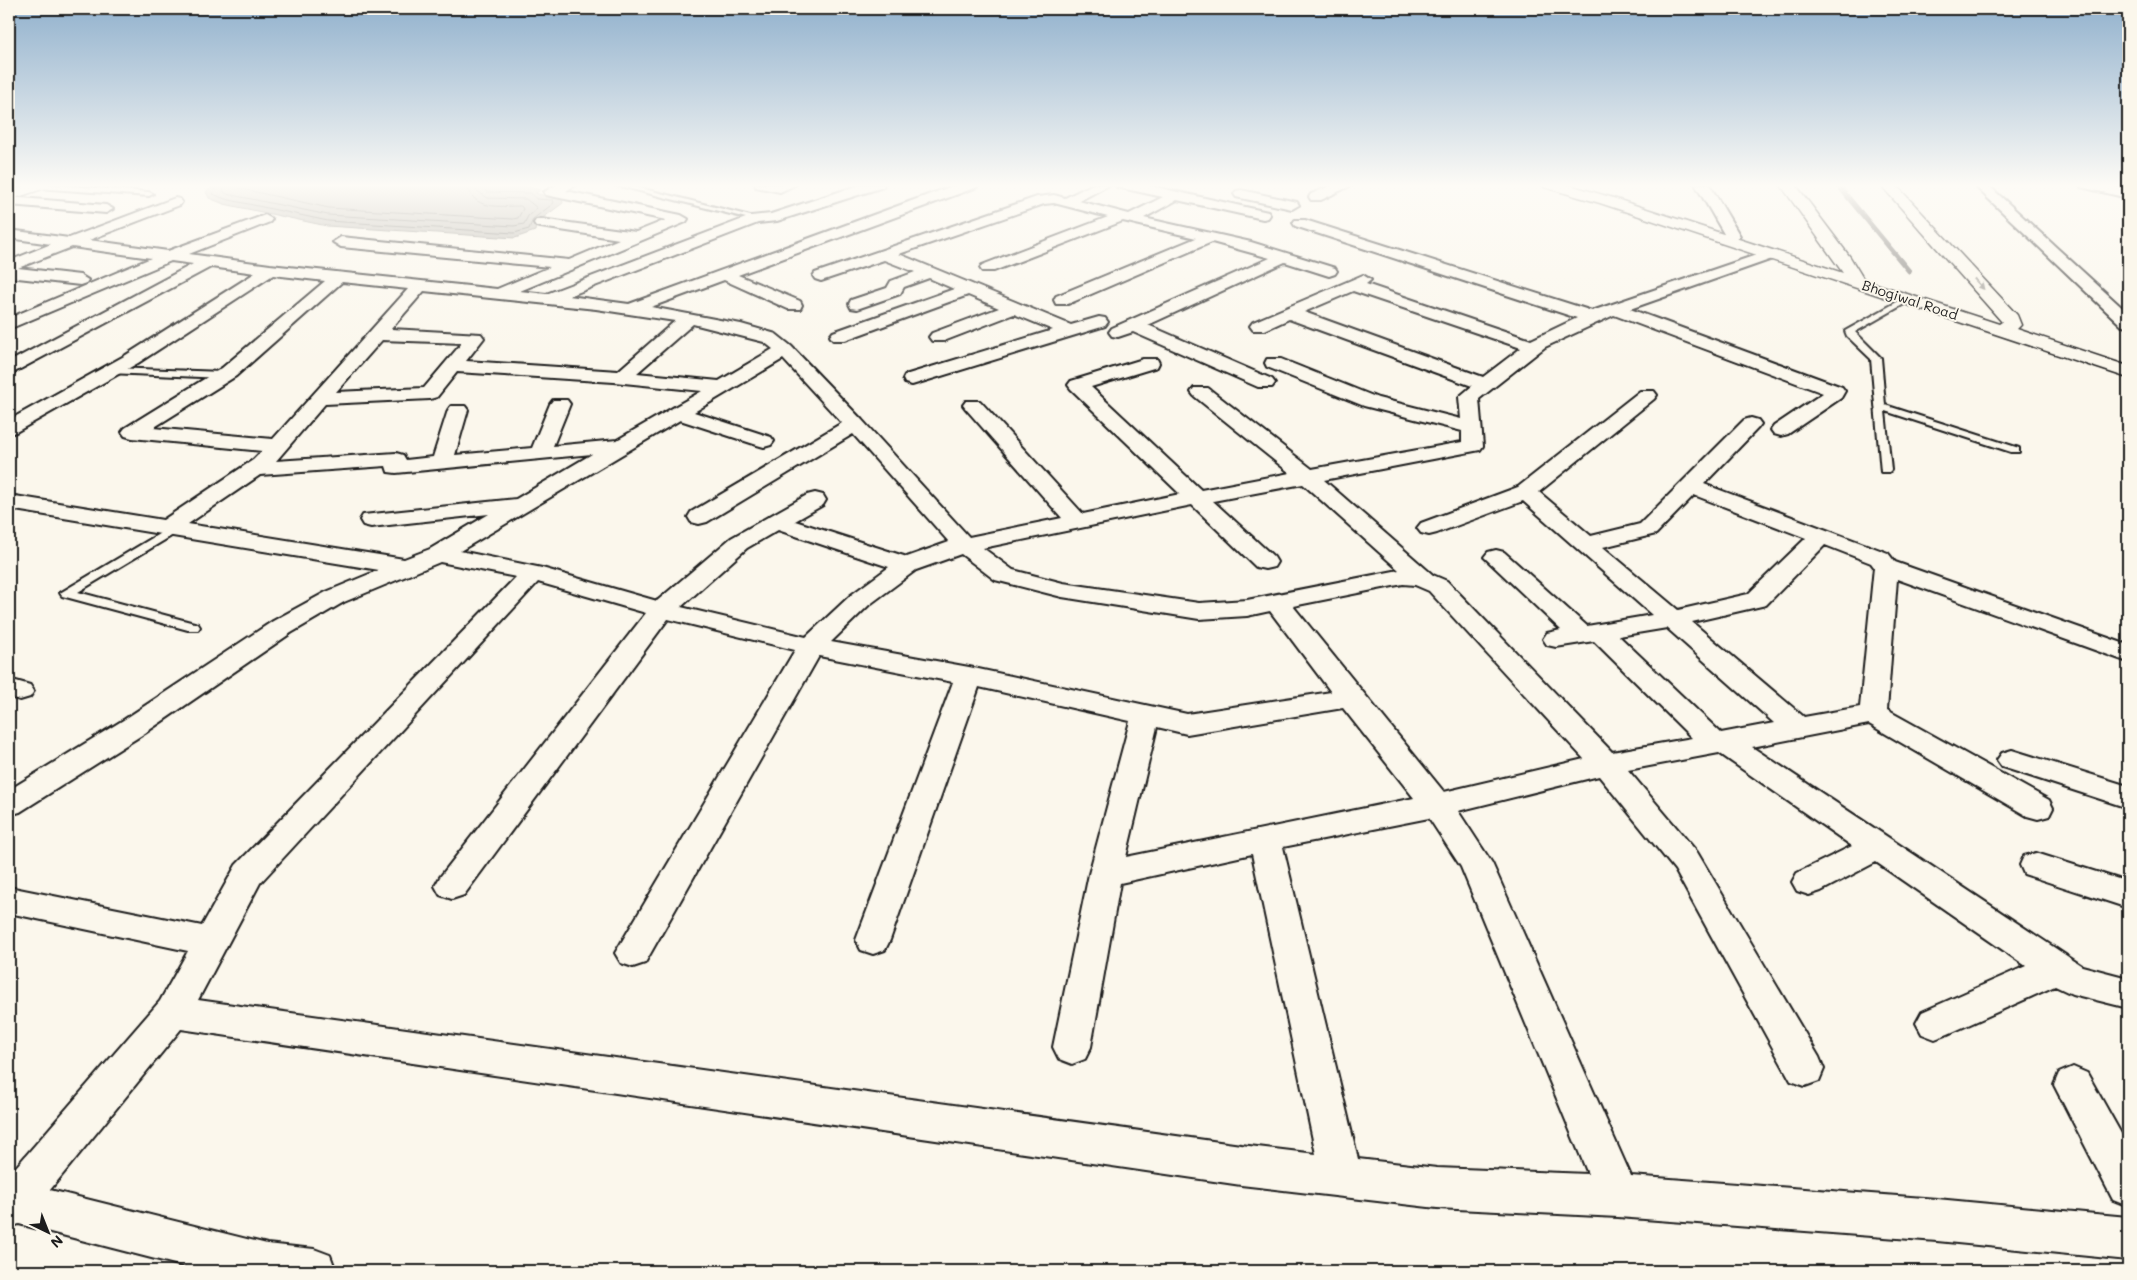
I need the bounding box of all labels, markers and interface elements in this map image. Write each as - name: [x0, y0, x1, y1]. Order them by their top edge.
- street label: Bhogiwal Road: [1860, 275, 1961, 324]
- one-way arrow: [1973, 278, 1985, 290]
- north arrow: [22, 1208, 72, 1258]
- text: N: [47, 1231, 68, 1252]

